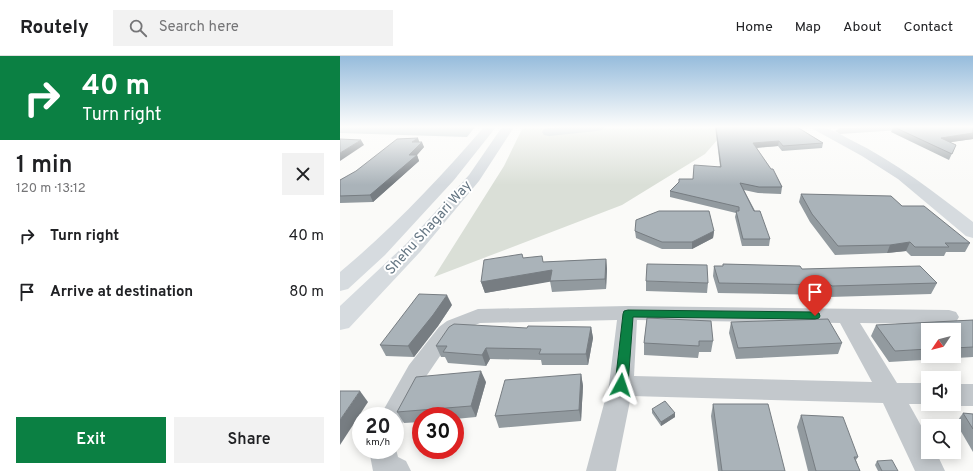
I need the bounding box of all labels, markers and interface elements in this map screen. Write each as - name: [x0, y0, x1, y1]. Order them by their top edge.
- search box: [113, 10, 393, 46]
- text: Routely: [20, 16, 89, 40]
- icon: search: [127, 17, 149, 39]
- text: Search here: [159, 18, 239, 37]
- text: Home: [736, 19, 773, 36]
- text: Map: [795, 19, 821, 36]
- text: About: [843, 19, 882, 36]
- text: Contact: [904, 19, 953, 36]
- text: 40 m: [82, 69, 150, 105]
- icon: right: [16, 72, 68, 124]
- text: Turn right: [82, 104, 162, 127]
- text: 1 min: [16, 151, 73, 181]
- button: close: [282, 153, 324, 195]
- street label: Shehu Shagari Way: [382, 177, 476, 279]
- text: 120 m · 13:12: [16, 181, 86, 197]
- icon: right: [16, 225, 38, 247]
- text: Turn right: [50, 227, 119, 246]
- text: 40 m: [289, 227, 324, 246]
- pin: [798, 275, 832, 316]
- icon: arrive: [16, 281, 38, 303]
- icon: arrive: [804, 281, 826, 303]
- text: Arrive at destination: [50, 283, 193, 302]
- text: 80 m: [289, 283, 324, 302]
- north arrow: [921, 323, 961, 363]
- map controls: [921, 323, 961, 459]
- position arrow: [600, 364, 642, 406]
- button: sound: [921, 371, 961, 411]
- speed limit sign: 30: [412, 407, 464, 459]
- text: 20: [365, 415, 391, 441]
- button: Exit: [16, 417, 166, 463]
- button: Share: [174, 417, 324, 463]
- button: search: [921, 419, 961, 459]
- text: km/h: [366, 436, 390, 449]

